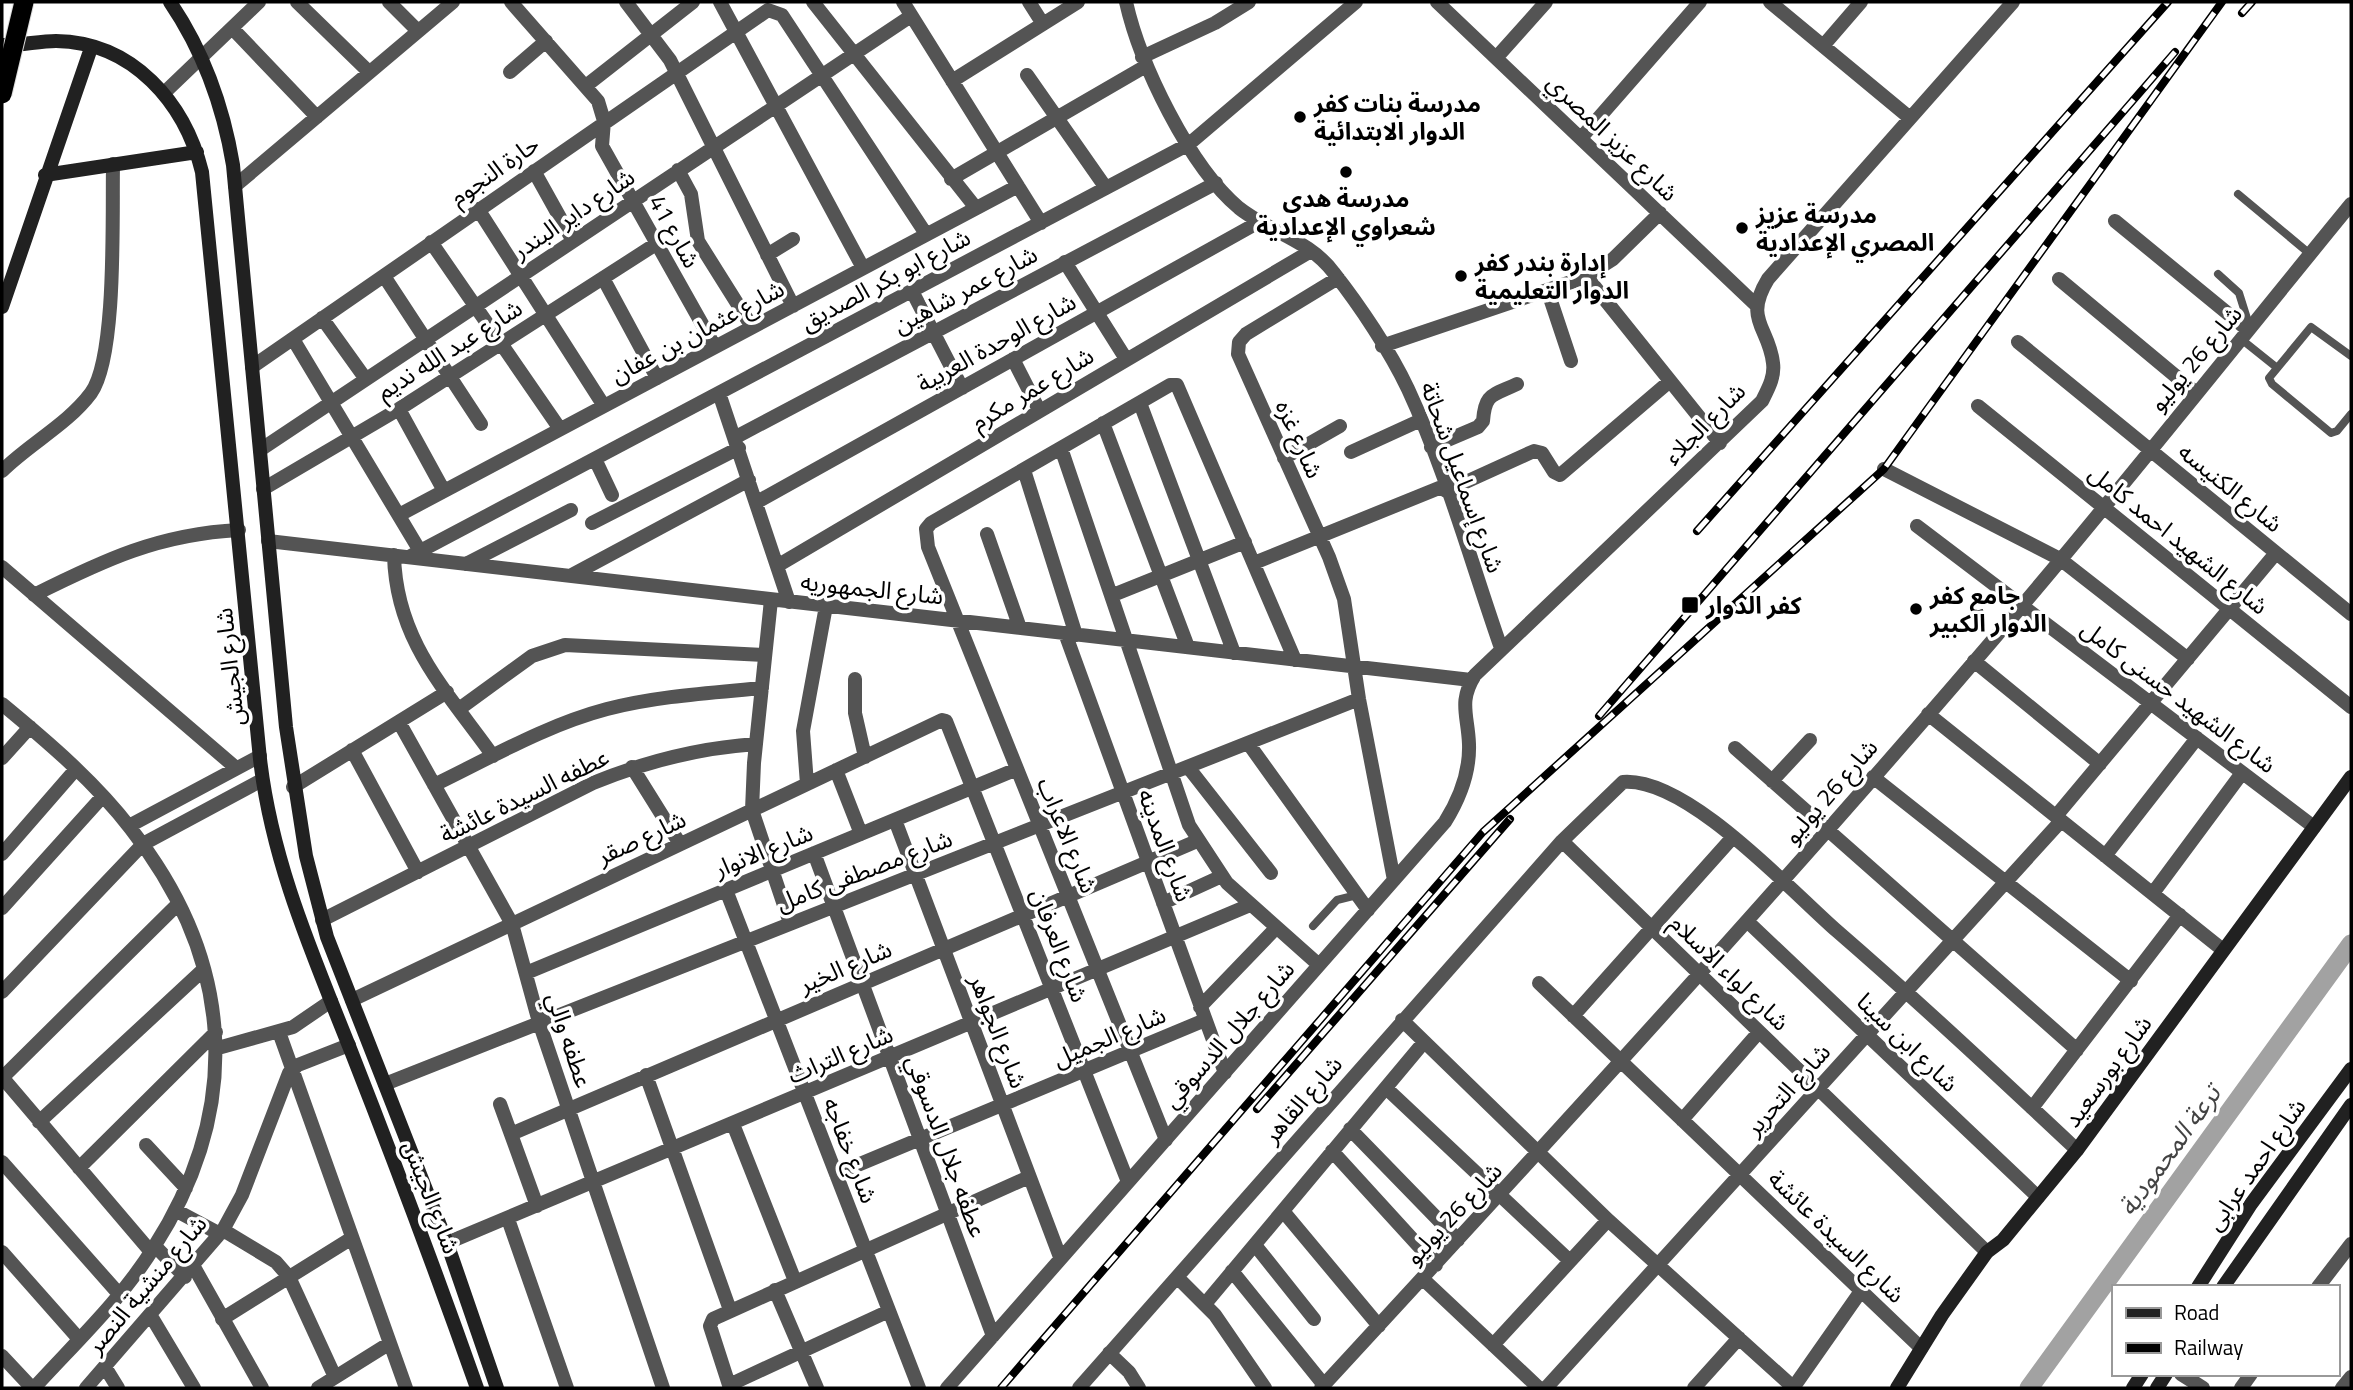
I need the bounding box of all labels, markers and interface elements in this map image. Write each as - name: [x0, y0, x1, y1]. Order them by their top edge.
- street label: شارع عزيز المصري: [1538, 65, 1687, 211]
- place label: مدرسة بنات كفر الدوار الابتدائية: [1313, 85, 1481, 149]
- marker: مدرسة بنات كفر الدوار الابتدائية: [1292, 109, 1308, 125]
- street label: حارة النجوم: [442, 126, 547, 215]
- street label: شارع داير البندر: [504, 159, 642, 268]
- marker: مدرسة هدى شعراوي الإعدادية: [1338, 164, 1354, 180]
- place label: مدرسة هدى شعراوي الإعدادية: [1256, 180, 1436, 247]
- street label: شارع 41: [640, 188, 710, 274]
- place label: مدرسة عزيز المصري الإعدادية: [1755, 196, 1934, 263]
- street label: شارع ابو بكر الصديق: [793, 219, 977, 339]
- marker: مدرسة عزيز المصري الإعدادية: [1734, 220, 1750, 236]
- street label: شارع عمر شاهين: [886, 236, 1044, 342]
- place label: إدارة بندر كفر الدوار التعليمية: [1474, 244, 1629, 308]
- marker: إدارة بندر كفر الدوار التعليمية: [1453, 268, 1469, 284]
- street label: شارع عثمان بن عفان: [604, 270, 790, 392]
- street label: شارع الوحدة العربية: [910, 283, 1082, 401]
- street label: شارع عبد الله نديم: [369, 290, 529, 408]
- street label: شارع 26 يوليو: [2140, 297, 2250, 419]
- street label: شارع عمر مكرم: [964, 337, 1101, 440]
- street label: شارع الجلاء: [1655, 374, 1753, 472]
- street label: شارع إسماعيل شحاتة: [1412, 376, 1514, 578]
- street label: شارع غزه: [1267, 394, 1333, 484]
- street label: شارع الكنيسه: [2171, 434, 2291, 540]
- street label: شارع الشهيد احمد كامل: [2081, 455, 2277, 623]
- street label: شارع الجمهوريه: [799, 563, 945, 613]
- place label: جامع كفر الدوار الكبير: [1929, 577, 2047, 641]
- place label: كفر الدوار: [1705, 587, 1802, 623]
- marker: كفر الدوار: [1680, 595, 1700, 615]
- marker: جامع كفر الدوار الكبير: [1908, 601, 1924, 617]
- street label: شارع الجيش: [205, 606, 253, 728]
- street label: شارع الشهيد حسنى كامل: [2074, 611, 2284, 781]
- street label: شارع 26 يوليو: [1774, 730, 1886, 852]
- street label: عطفه السيدة عائشة: [433, 738, 615, 852]
- street label: شارع الاعراب: [1028, 772, 1108, 898]
- street label: شارع المدينه: [1129, 784, 1203, 906]
- street label: شارع صقر: [589, 801, 692, 874]
- street label: شارع الانوار: [707, 814, 818, 887]
- street label: شارع مصطفى كامل: [771, 820, 957, 920]
- street label: شارع العرفان: [1022, 883, 1098, 1007]
- street label: شارع لواء الاسلام: [1661, 905, 1798, 1039]
- street label: شارع الخير: [792, 930, 897, 1002]
- street label: شارع جلال الدسوقي: [1153, 952, 1304, 1117]
- street label: شارع الجواهر: [960, 968, 1037, 1093]
- street label: شارع ابن سينا: [1849, 984, 1967, 1100]
- street label: عطفه والي: [536, 988, 602, 1093]
- street label: شارع الجميل: [1047, 996, 1171, 1076]
- street label: شارع بورسعيد: [2054, 1007, 2160, 1135]
- street label: شارع التراث: [782, 1016, 898, 1092]
- street label: شارع التحرير: [1735, 1035, 1838, 1144]
- street label: شارع القاهر: [1253, 1047, 1350, 1152]
- street label: عطفه جلال الدسوقي: [896, 1050, 997, 1243]
- water label: ترعة المحمودية: [2108, 1074, 2232, 1224]
- street label: شارع احمد عرابى: [2196, 1090, 2314, 1238]
- street label: شارع خفاجه: [814, 1092, 888, 1208]
- street label: شارع الجيش: [394, 1135, 470, 1259]
- street label: شارع 26 يوليو: [1396, 1153, 1510, 1273]
- street label: شارع السيدة عائشة: [1760, 1161, 1914, 1311]
- street label: شارع منشية النصر: [76, 1207, 215, 1362]
- legend: [2112, 1285, 2339, 1376]
- text: Road: [2174, 1296, 2219, 1328]
- text: Railway: [2174, 1331, 2243, 1363]

